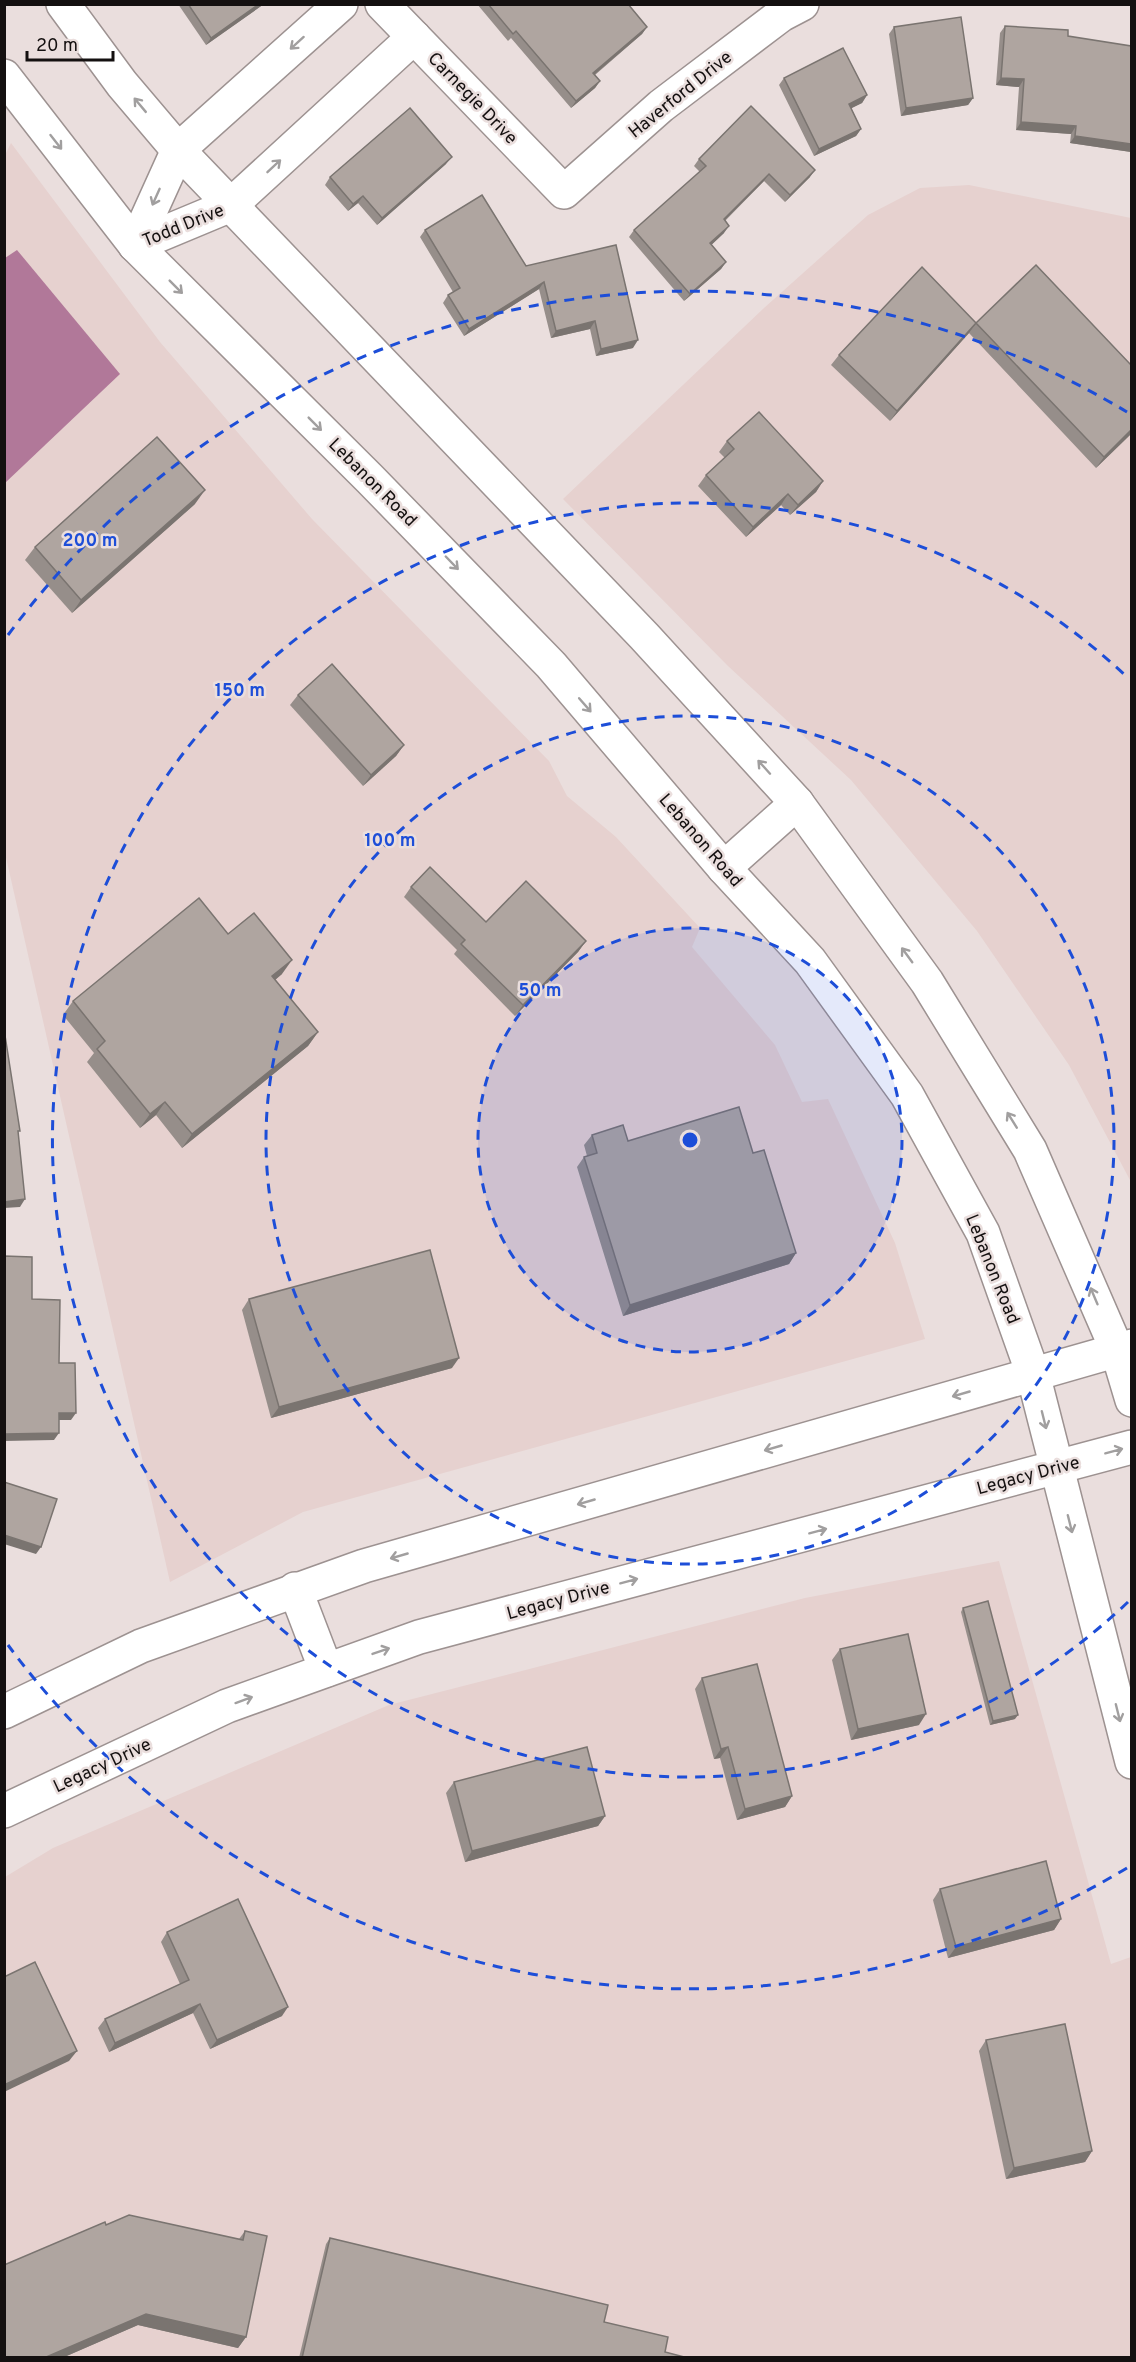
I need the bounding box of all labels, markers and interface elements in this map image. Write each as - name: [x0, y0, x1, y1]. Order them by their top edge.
- scale bar: [27, 24, 112, 62]
- text: 20 m: [36, 35, 78, 58]
- one-way arrow: [290, 36, 305, 50]
- street label: Haverford Drive: [624, 46, 737, 144]
- street label: Carnegie Drive: [422, 48, 522, 150]
- one-way arrow: [133, 98, 147, 113]
- one-way arrow: [49, 134, 62, 150]
- one-way arrow: [267, 158, 282, 173]
- one-way arrow: [150, 188, 162, 206]
- street label: Todd Drive: [139, 200, 228, 253]
- one-way arrow: [169, 279, 184, 294]
- one-way arrow: [307, 417, 322, 431]
- street label: Lebanon Road: [323, 434, 421, 532]
- text: 200 m: [62, 530, 118, 553]
- one-way arrow: [444, 555, 458, 570]
- text: 150 m: [215, 680, 265, 703]
- one-way arrow: [578, 697, 592, 712]
- one-way arrow: [757, 759, 771, 774]
- street label: Lebanon Road: [653, 790, 747, 892]
- text: 100 m: [364, 830, 416, 853]
- one-way arrow: [901, 948, 913, 964]
- text: 50 m: [518, 980, 562, 1003]
- one-way arrow: [1005, 1112, 1017, 1129]
- centre of rings: [680, 1130, 700, 1150]
- street label: Lebanon Road: [959, 1211, 1024, 1328]
- one-way arrow: [1088, 1287, 1099, 1306]
- one-way arrow: [952, 1389, 971, 1400]
- one-way arrow: [1039, 1411, 1051, 1430]
- one-way arrow: [764, 1443, 783, 1454]
- one-way arrow: [1104, 1445, 1123, 1457]
- street label: Legacy Drive: [974, 1452, 1082, 1501]
- one-way arrow: [577, 1497, 596, 1508]
- one-way arrow: [1065, 1514, 1077, 1533]
- one-way arrow: [808, 1525, 827, 1536]
- one-way arrow: [390, 1551, 409, 1562]
- one-way arrow: [619, 1575, 638, 1586]
- street label: Legacy Drive: [504, 1577, 612, 1626]
- one-way arrow: [371, 1644, 390, 1655]
- one-way arrow: [234, 1694, 252, 1705]
- one-way arrow: [1113, 1703, 1125, 1722]
- street label: Legacy Drive: [50, 1734, 155, 1799]

